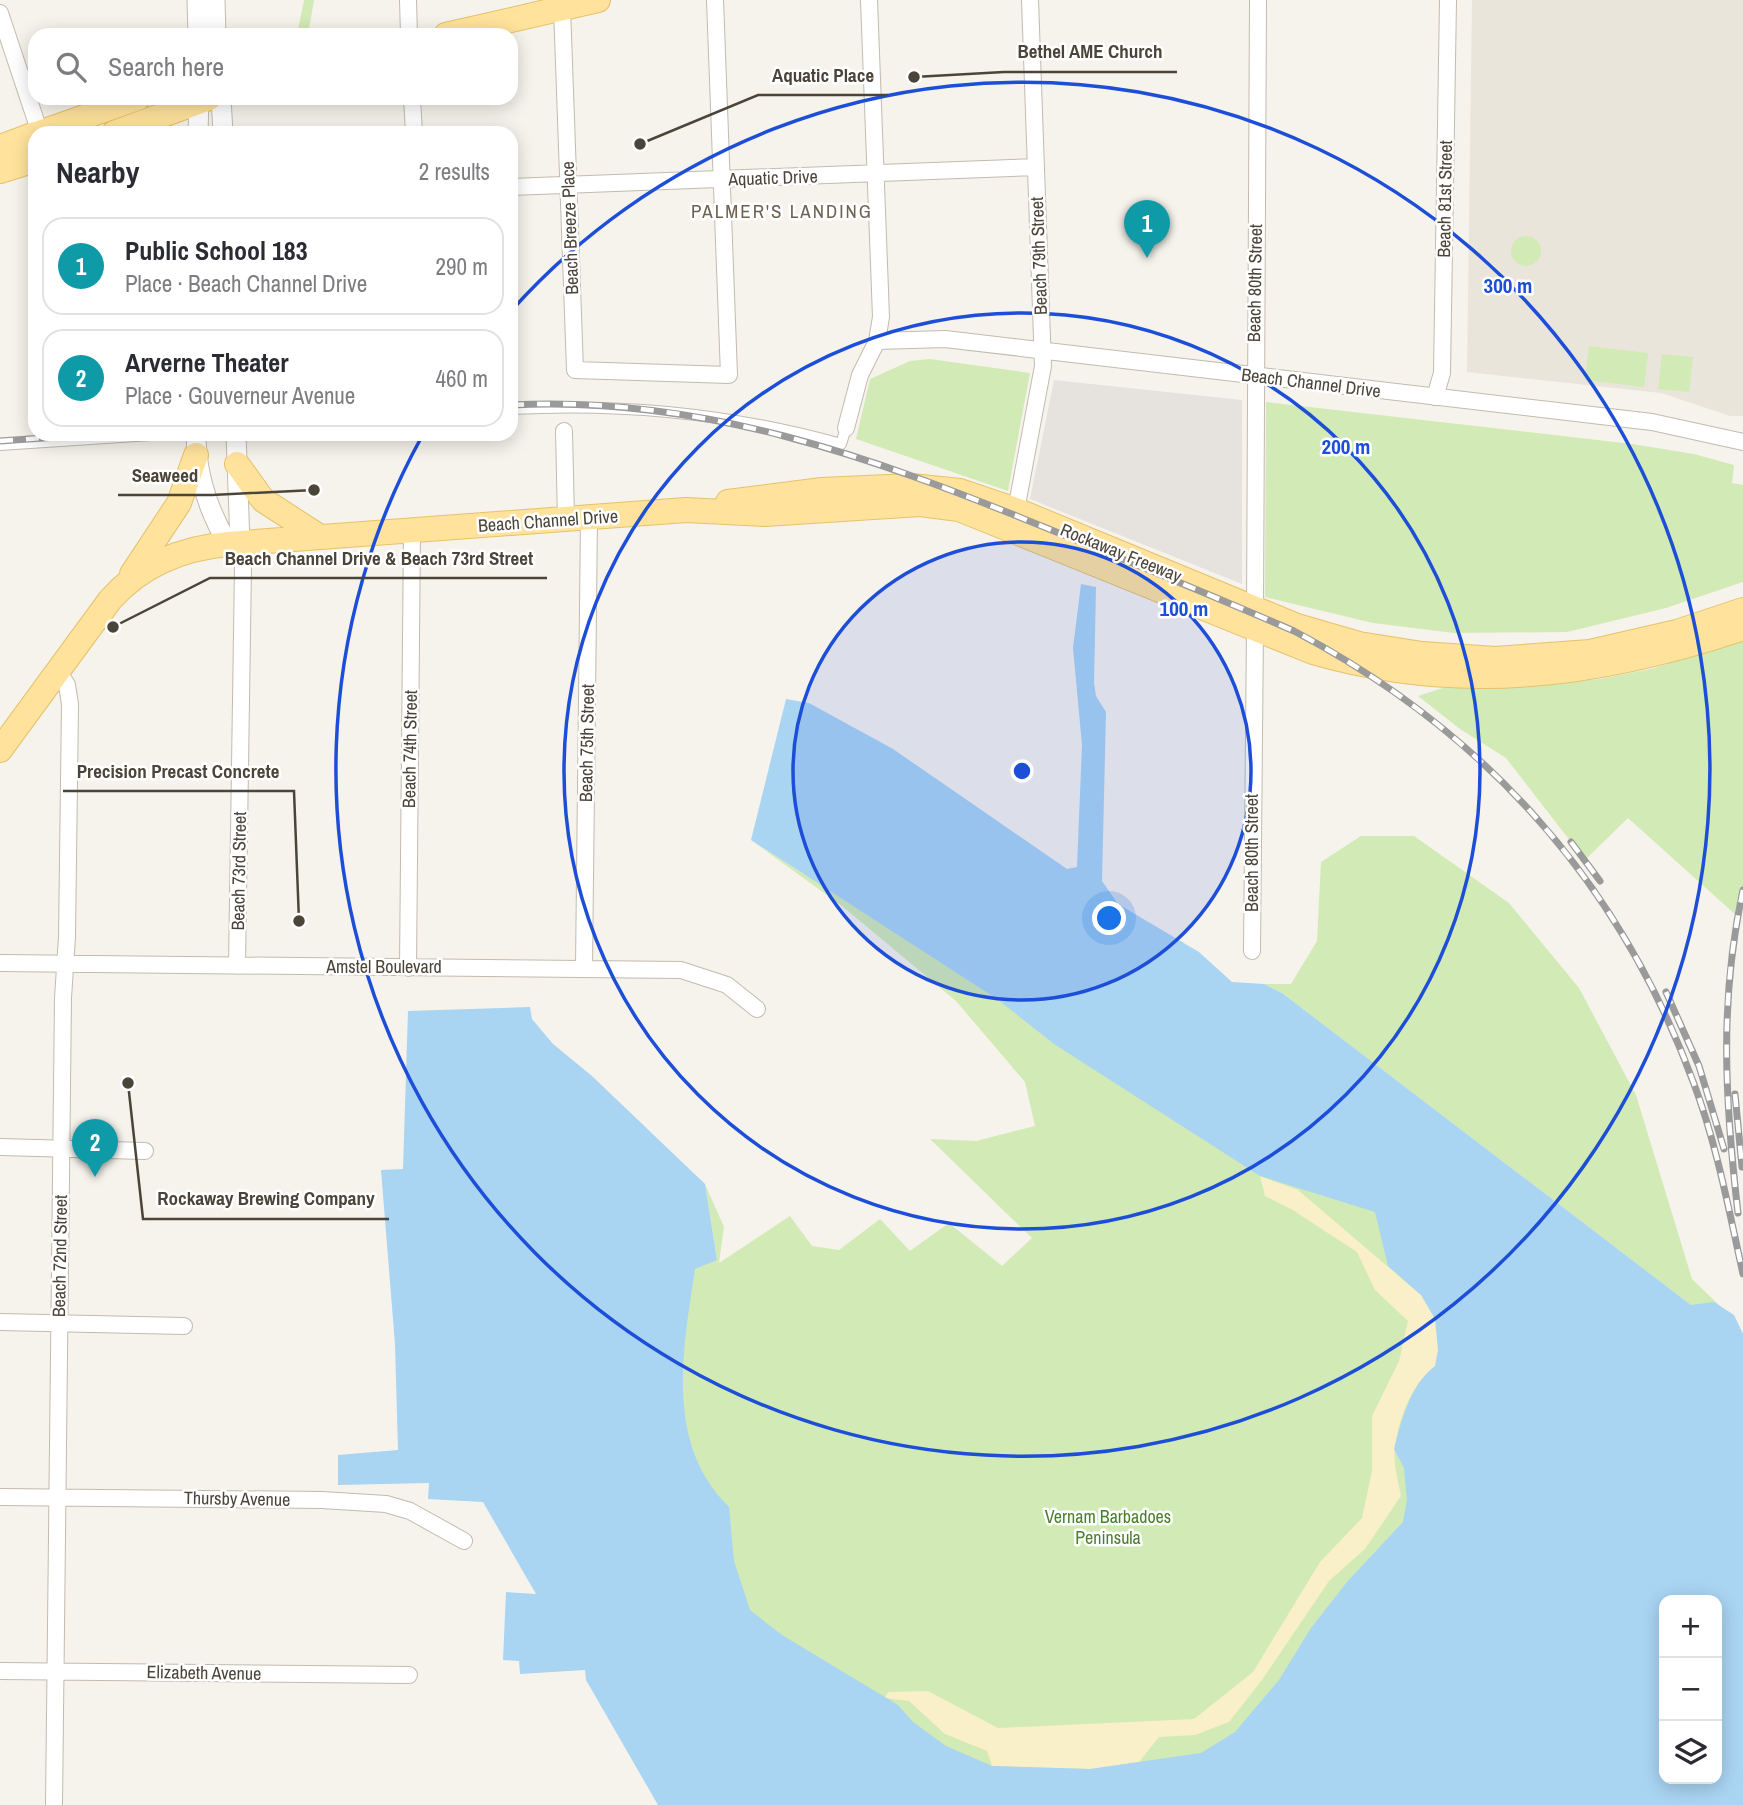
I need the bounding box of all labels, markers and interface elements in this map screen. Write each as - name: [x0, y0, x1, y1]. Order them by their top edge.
- search box: [28, 28, 518, 105]
- callout: Bethel AME Church: [1004, 32, 1177, 72]
- text: Bethel AME Church: [1018, 38, 1162, 64]
- icon: search: [52, 48, 90, 86]
- text: Search here: [108, 49, 224, 84]
- callout: Aquatic Place: [758, 55, 888, 95]
- text: Aquatic Place: [772, 62, 874, 88]
- street label: Beach 81st Street: [1431, 140, 1458, 258]
- text: Nearby: [56, 152, 139, 192]
- text: 2 results: [419, 156, 490, 187]
- street label: Beach Breeze Place: [555, 161, 584, 295]
- street label: Aquatic Drive: [727, 163, 818, 192]
- street label: Beach 79th Street: [1024, 197, 1053, 316]
- district label: PALMER'S LANDING: [691, 198, 873, 224]
- pin: 1: [1124, 200, 1170, 258]
- street label: Beach 80th Street: [1241, 224, 1268, 342]
- text: Public School 183: [125, 233, 308, 268]
- text: 1: [76, 251, 86, 282]
- text: 290 m: [436, 251, 488, 282]
- text: Place · Beach Channel Drive: [125, 268, 367, 299]
- text: 300 m: [1484, 271, 1532, 300]
- text: Arverne Theater: [125, 345, 289, 380]
- street label: Beach Channel Drive: [1240, 362, 1382, 403]
- text: 2: [76, 363, 86, 394]
- text: 460 m: [436, 363, 488, 394]
- text: Place · Gouverneur Avenue: [125, 380, 355, 411]
- text: 200 m: [1322, 432, 1370, 461]
- callout: Seaweed: [118, 455, 212, 495]
- text: Seaweed: [132, 462, 198, 488]
- street label: Beach Channel Drive: [477, 503, 619, 538]
- street label: Rockaway Freeway: [1057, 517, 1186, 588]
- callout: Beach Channel Drive & Beach 73rd Street: [210, 538, 547, 578]
- text: Beach Channel Drive & Beach 73rd Street: [225, 545, 533, 571]
- text: 100 m: [1160, 594, 1208, 623]
- street label: Beach 75th Street: [573, 684, 600, 802]
- street label: Beach 74th Street: [396, 690, 423, 808]
- callout: Precision Precast Concrete: [63, 751, 294, 791]
- text: Precision Precast Concrete: [77, 758, 280, 784]
- centre of rings: [1010, 759, 1034, 783]
- street label: Beach 80th Street: [1239, 794, 1264, 912]
- street label: Beach 73rd Street: [225, 811, 252, 931]
- your location: [1092, 901, 1126, 935]
- street label: Amstel Boulevard: [325, 954, 442, 979]
- pin: 2: [72, 1119, 118, 1177]
- callout: Rockaway Brewing Company: [143, 1179, 389, 1219]
- text: Rockaway Brewing Company: [157, 1185, 375, 1211]
- street label: Beach 72nd Street: [46, 1195, 73, 1317]
- street label: Thursby Avenue: [184, 1485, 290, 1512]
- park label: Vernam Barbadoes Peninsula: [1045, 1504, 1171, 1550]
- map controls: [1659, 1595, 1722, 1784]
- button: +: [1659, 1595, 1722, 1658]
- button: −: [1659, 1658, 1722, 1721]
- street label: Elizabeth Avenue: [146, 1659, 262, 1686]
- button: layers: [1659, 1721, 1722, 1784]

